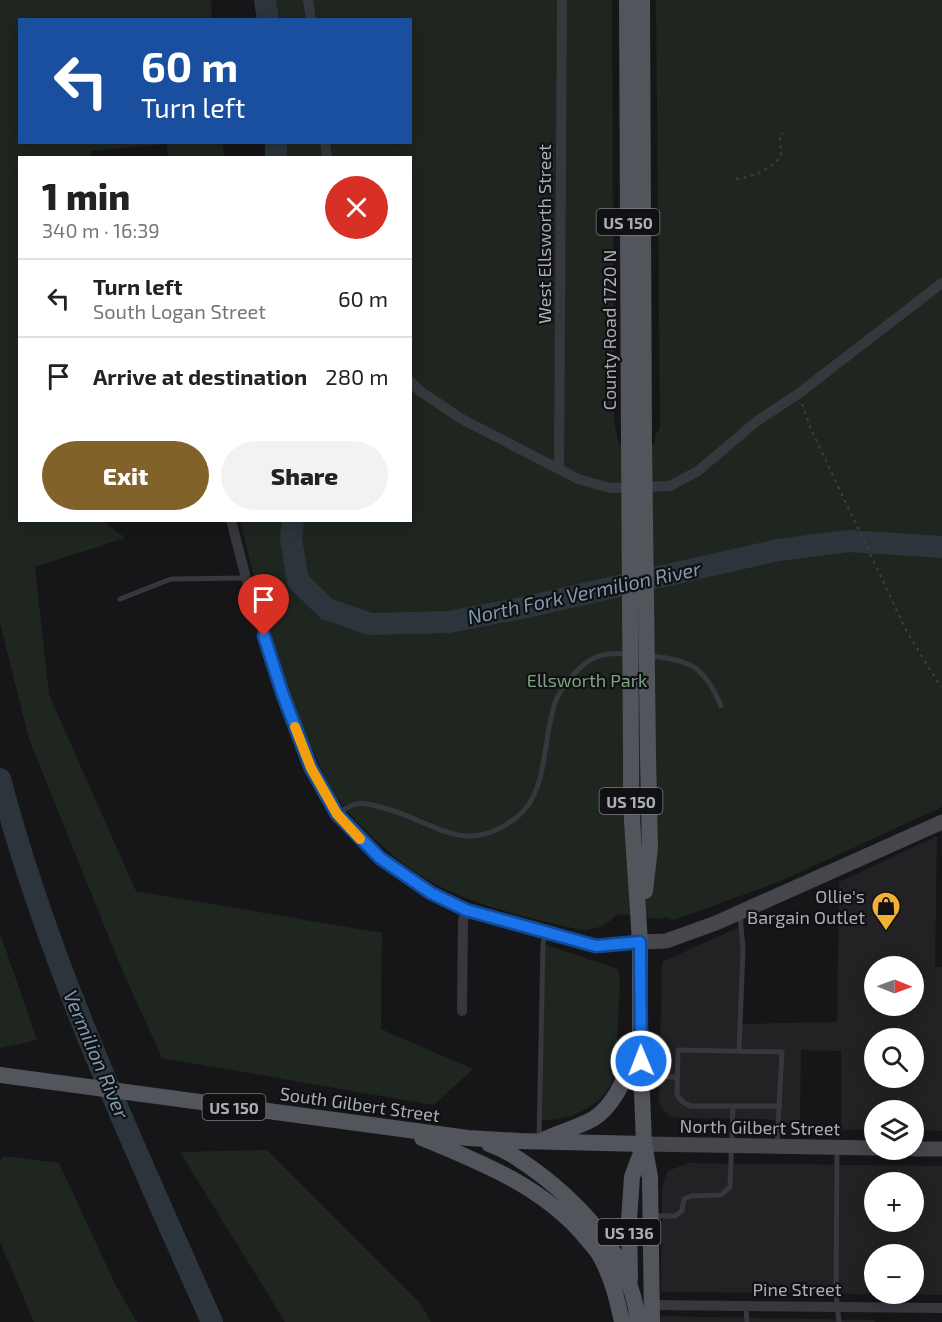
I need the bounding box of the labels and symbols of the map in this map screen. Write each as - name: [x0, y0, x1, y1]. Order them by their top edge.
- street label: West Ellsworth Street: [533, 144, 555, 324]
- road number: US 150: [596, 209, 660, 235]
- street label: County Road 1720 N: [598, 250, 620, 410]
- water label: North Fork Vermilion River: [465, 555, 704, 628]
- pin: [238, 574, 289, 636]
- park label: Ellsworth Park: [527, 669, 647, 691]
- road number: US 150: [600, 788, 662, 814]
- place label: Ollie's Bargain Outlet: [747, 885, 865, 928]
- shop icon: Ollie's Bargain Outlet: [870, 890, 902, 932]
- north arrow: [864, 956, 924, 1016]
- water label: Vermilion River: [59, 986, 135, 1123]
- position arrow: [609, 1029, 673, 1093]
- street label: South Gilbert Street: [279, 1082, 441, 1126]
- road number: US 150: [202, 1094, 266, 1120]
- street label: North Gilbert Street: [680, 1115, 841, 1139]
- road number: US 136: [598, 1219, 660, 1245]
- street label: Pine Street: [752, 1278, 842, 1300]

